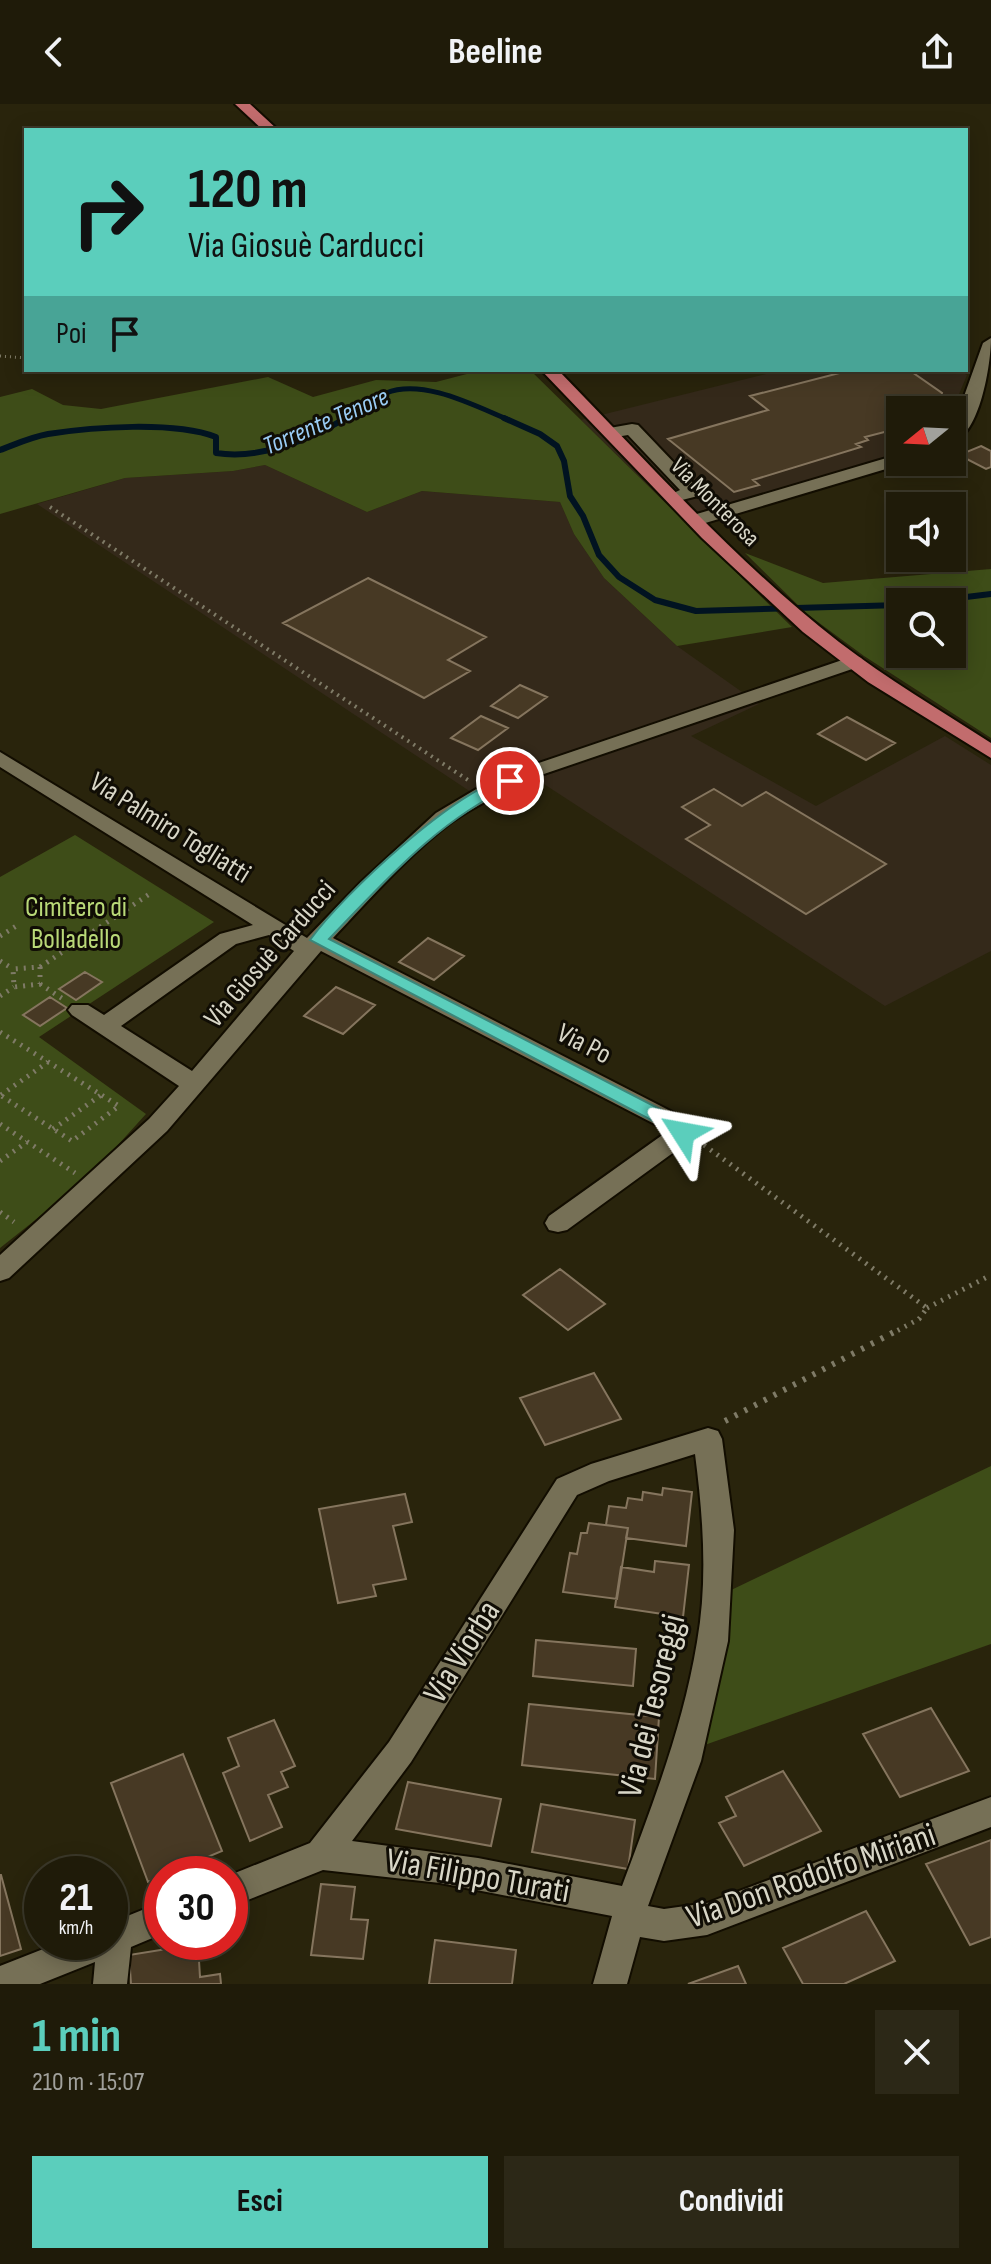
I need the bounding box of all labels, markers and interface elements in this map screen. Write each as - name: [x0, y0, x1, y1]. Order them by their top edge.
- icon: back: [32, 30, 76, 74]
- icon: share: [915, 30, 959, 74]
- text: Beeline: [448, 31, 543, 74]
- text: 120 m: [188, 157, 308, 224]
- icon: right: [56, 160, 160, 264]
- text: Via Giosuè Carducci: [188, 225, 424, 268]
- icon: arrive: [103, 312, 147, 356]
- text: Poi: [56, 316, 87, 352]
- water label: Torrente Tenore: [258, 382, 394, 462]
- north arrow: [886, 396, 966, 476]
- map controls: [886, 396, 966, 668]
- street label: Via Monterosa: [664, 451, 766, 553]
- button: sound: [886, 492, 966, 572]
- button: search: [886, 588, 966, 668]
- pin: [476, 747, 544, 815]
- icon: arrive: [488, 759, 532, 803]
- street label: Via Palmiro Togliatti: [83, 765, 257, 891]
- street label: Via Giosuè Carducci: [197, 874, 343, 1034]
- park label: Cimitero di Bolladello: [25, 891, 127, 956]
- street label: Via Po: [551, 1016, 617, 1072]
- position arrow: [641, 1091, 725, 1175]
- street label: Via Viorba: [415, 1593, 509, 1711]
- street label: Via dei Tesoreggi: [609, 1610, 695, 1802]
- street label: Via Don Rodolfo Miriani: [681, 1814, 941, 1938]
- street label: Via Filippo Turati: [383, 1840, 573, 1912]
- speed limit sign: 30: [144, 1856, 248, 1960]
- text: 21: [59, 1874, 93, 1922]
- text: km/h: [59, 1916, 93, 1940]
- text: 1 min: [32, 2008, 121, 2065]
- button: close: [875, 2010, 959, 2094]
- text: 210 m · 15:07: [32, 2067, 144, 2098]
- button: Esci: [32, 2156, 488, 2248]
- button: Condividi: [504, 2156, 959, 2248]

